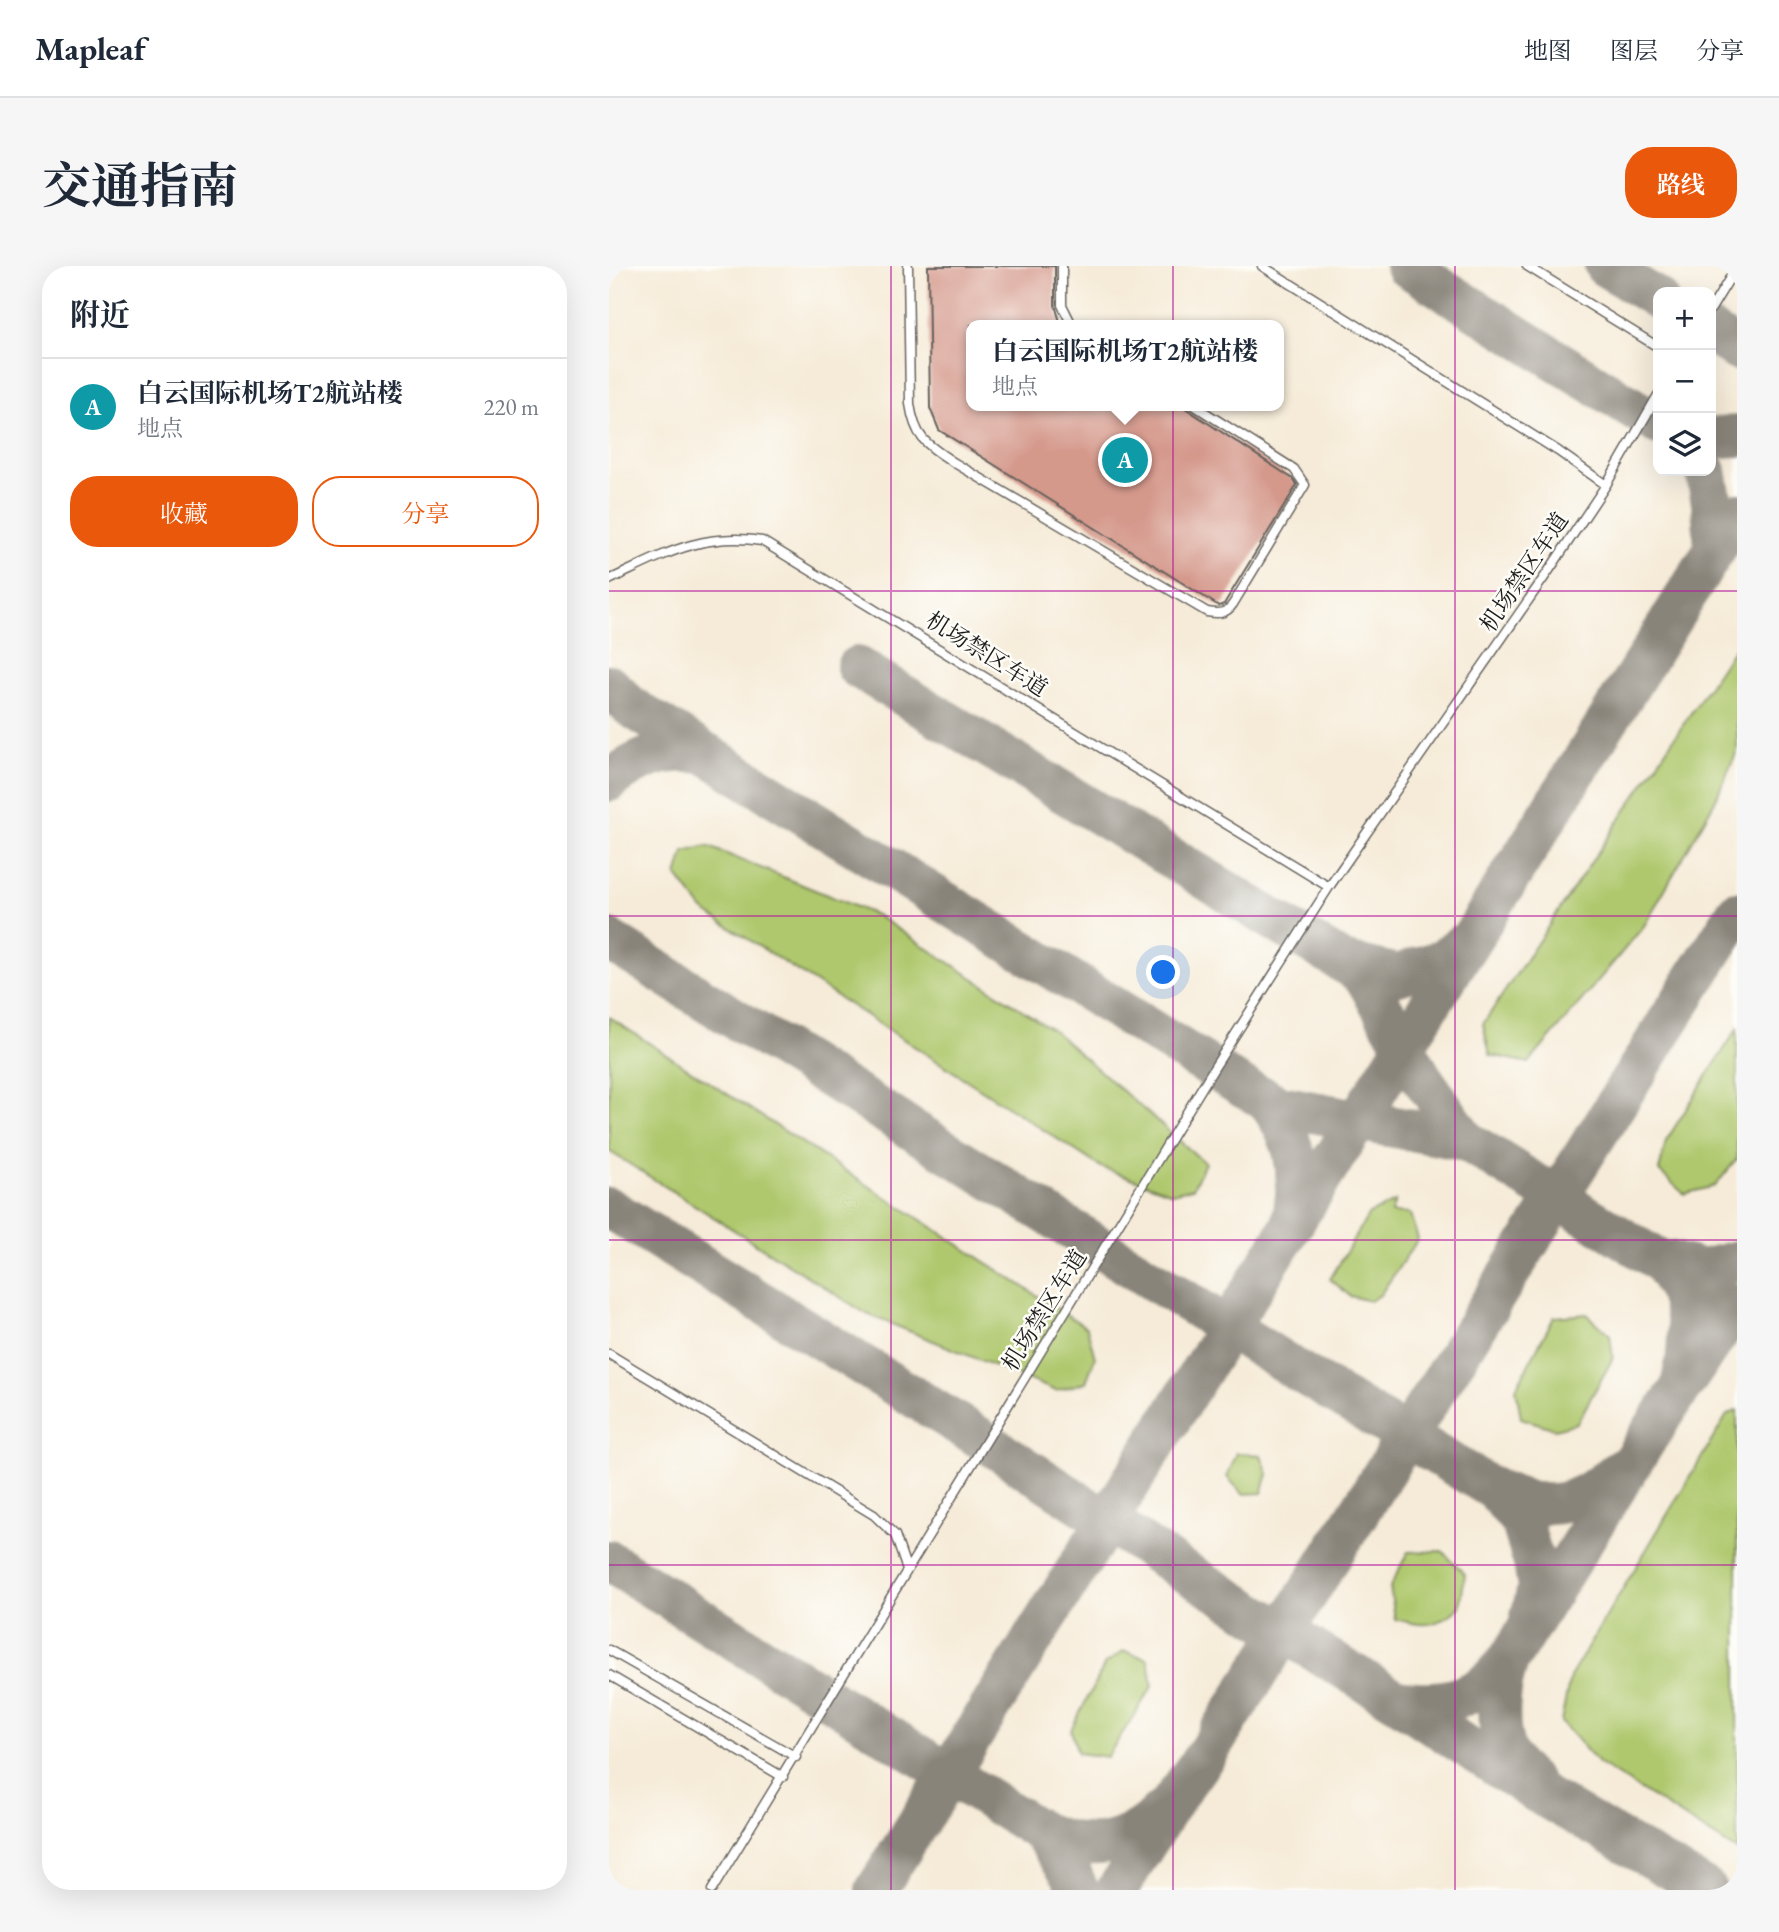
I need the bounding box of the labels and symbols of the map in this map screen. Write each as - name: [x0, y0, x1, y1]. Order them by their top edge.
- pin: A: [1102, 434, 1148, 486]
- street label: 机场禁区车道: [1473, 506, 1575, 638]
- street label: 机场禁区车道: [921, 605, 1053, 703]
- your location: [1146, 955, 1180, 989]
- street label: 机场禁区车道: [995, 1244, 1093, 1376]

